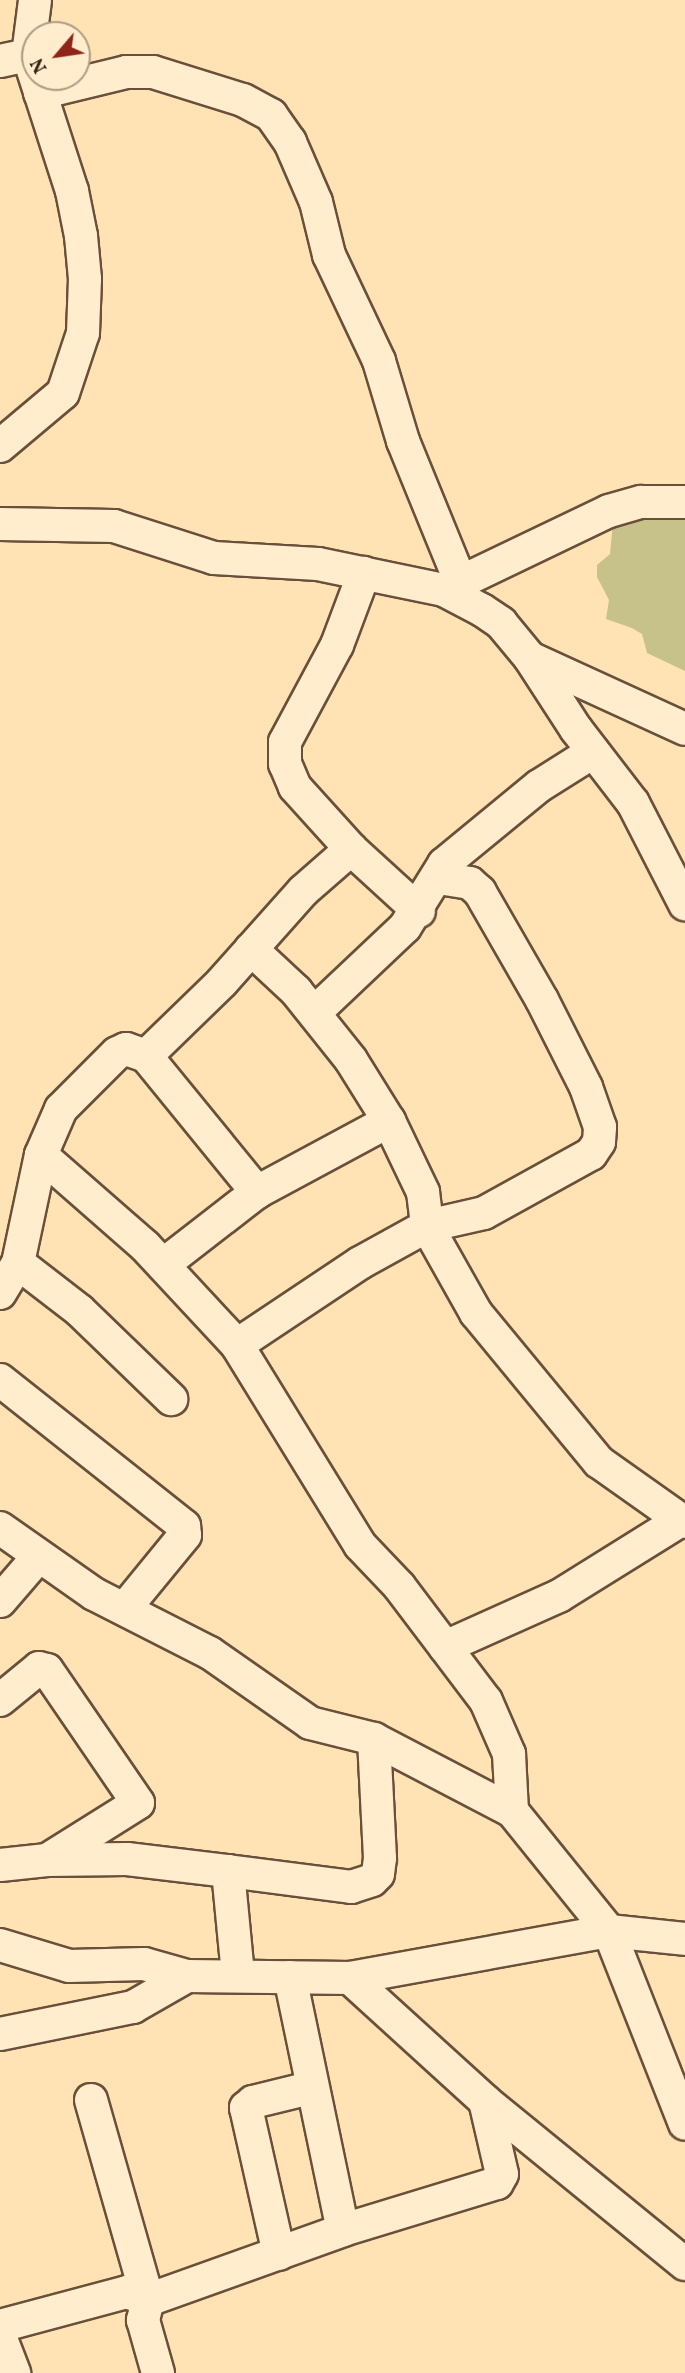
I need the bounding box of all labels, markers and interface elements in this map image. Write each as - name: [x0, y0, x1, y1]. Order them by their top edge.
- north arrow: [21, 21, 91, 91]
- text: N: [25, 53, 54, 78]

